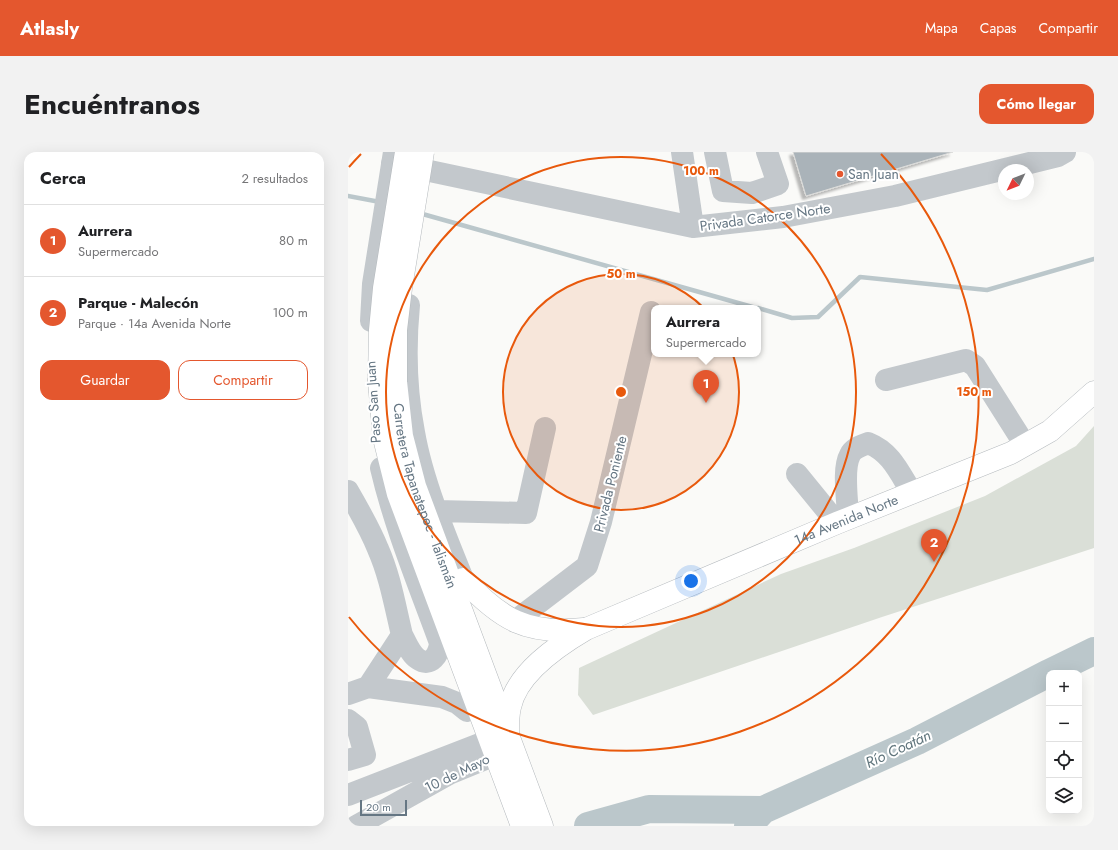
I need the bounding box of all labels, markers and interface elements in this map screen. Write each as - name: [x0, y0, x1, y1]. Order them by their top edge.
- text: Atlasly: [20, 15, 79, 42]
- text: Mapa: [925, 18, 958, 38]
- text: Capas: [980, 18, 1017, 38]
- text: Compartir: [1039, 18, 1098, 38]
- text: Encuéntranos: [24, 84, 200, 125]
- button: Cómo llegar: [979, 84, 1094, 124]
- text: 100 m: [683, 162, 719, 180]
- place label: San Juan: [848, 164, 899, 184]
- north arrow: [998, 164, 1034, 200]
- text: Cerca: [40, 166, 86, 190]
- text: 2 resultados: [242, 169, 308, 188]
- marker: San Juan: [835, 169, 845, 179]
- street label: Privada Catorce Norte: [698, 198, 832, 236]
- text: Aurrera: [78, 220, 132, 242]
- text: 1: [50, 231, 56, 250]
- text: 80 m: [279, 231, 308, 250]
- text: Supermercado: [78, 242, 159, 261]
- text: 50 m: [606, 265, 636, 283]
- text: Parque - Malecón: [78, 292, 199, 314]
- text: 2: [49, 303, 57, 322]
- text: 100 m: [273, 303, 308, 322]
- popup: [651, 305, 761, 357]
- text: Aurrera: [666, 311, 720, 333]
- text: Parque · 14a Avenida Norte: [78, 314, 231, 333]
- text: Supermercado: [666, 333, 746, 352]
- button: Guardar: [40, 360, 170, 400]
- button: Compartir: [178, 360, 308, 400]
- street label: Paso San Juan: [360, 360, 386, 444]
- pin: 1: [693, 370, 719, 403]
- text: 150 m: [956, 383, 992, 401]
- centre of rings: [614, 385, 628, 399]
- street label: Carretera Tapanatepec - Talismán: [388, 402, 462, 591]
- street label: Privada Poniente: [588, 434, 632, 534]
- street label: 14a Avenida Norte: [791, 489, 901, 550]
- pin: 2: [921, 529, 947, 562]
- your location: [681, 571, 701, 591]
- map controls: [1046, 670, 1082, 814]
- button: +: [1046, 670, 1082, 706]
- button: −: [1046, 706, 1082, 742]
- water label: Río Coatán: [862, 724, 934, 774]
- button: locate: [1046, 742, 1082, 778]
- street label: 10 de Mayo: [421, 749, 493, 797]
- button: layers: [1046, 778, 1082, 814]
- scale bar: [360, 798, 407, 817]
- text: 20 m: [366, 799, 391, 815]

